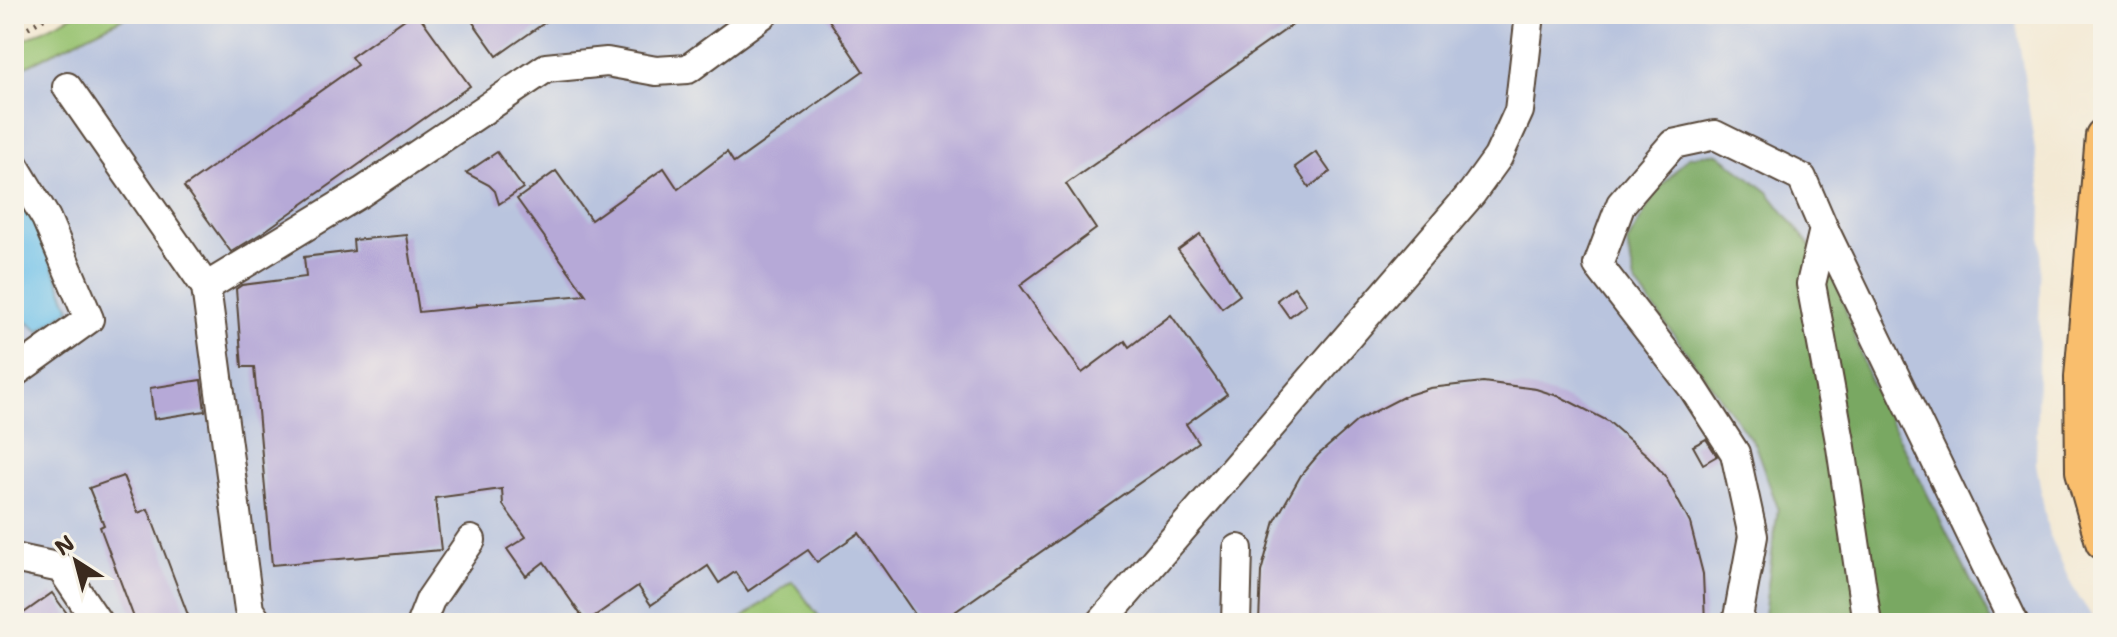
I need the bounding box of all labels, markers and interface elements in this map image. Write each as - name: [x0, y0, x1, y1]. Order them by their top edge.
- north arrow: [36, 521, 116, 601]
- text: N: [49, 528, 80, 562]

